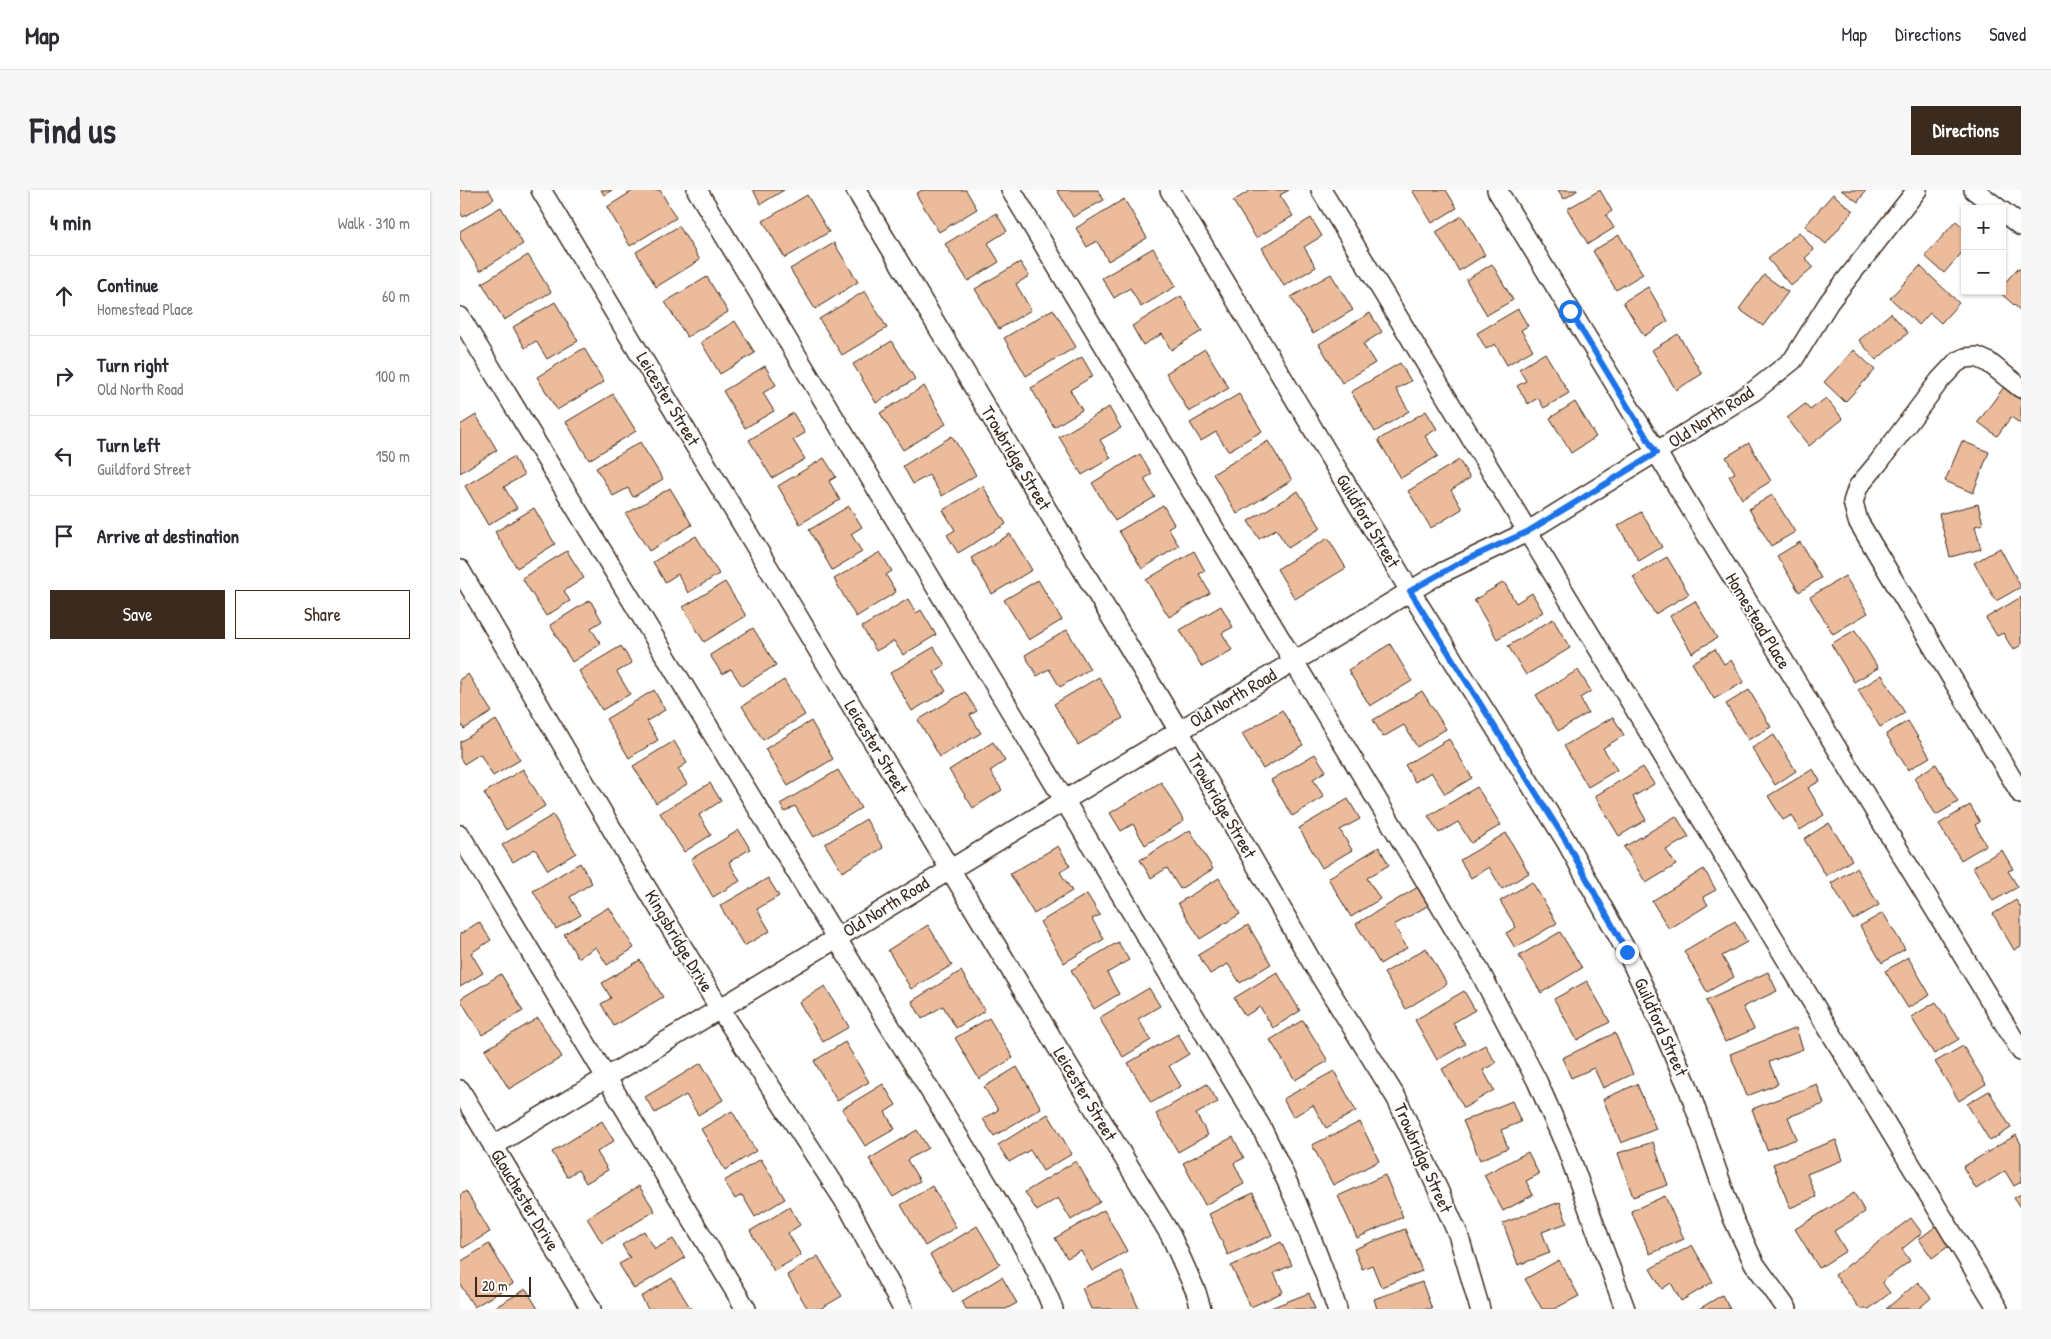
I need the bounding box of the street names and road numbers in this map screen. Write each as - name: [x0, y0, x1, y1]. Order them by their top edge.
- street label: Leicester Street: [631, 347, 707, 451]
- street label: Old North Road: [1663, 380, 1758, 454]
- street label: Trowbridge Street: [975, 401, 1058, 515]
- street label: Guildford Street: [1331, 469, 1407, 573]
- street label: Homestead Place: [1720, 568, 1797, 674]
- street label: Old North Road: [1185, 662, 1281, 733]
- street label: Leicester Street: [839, 695, 915, 799]
- street label: Trowbridge Street: [1182, 749, 1263, 864]
- street label: Old North Road: [838, 870, 934, 943]
- street label: Kingsbridge Drive: [639, 885, 720, 997]
- street label: Guildford Street: [1629, 974, 1695, 1081]
- street label: Leicester Street: [1048, 1042, 1124, 1146]
- street label: Trowbridge Street: [1388, 1099, 1459, 1217]
- street label: Glouchester Drive: [485, 1144, 566, 1255]

